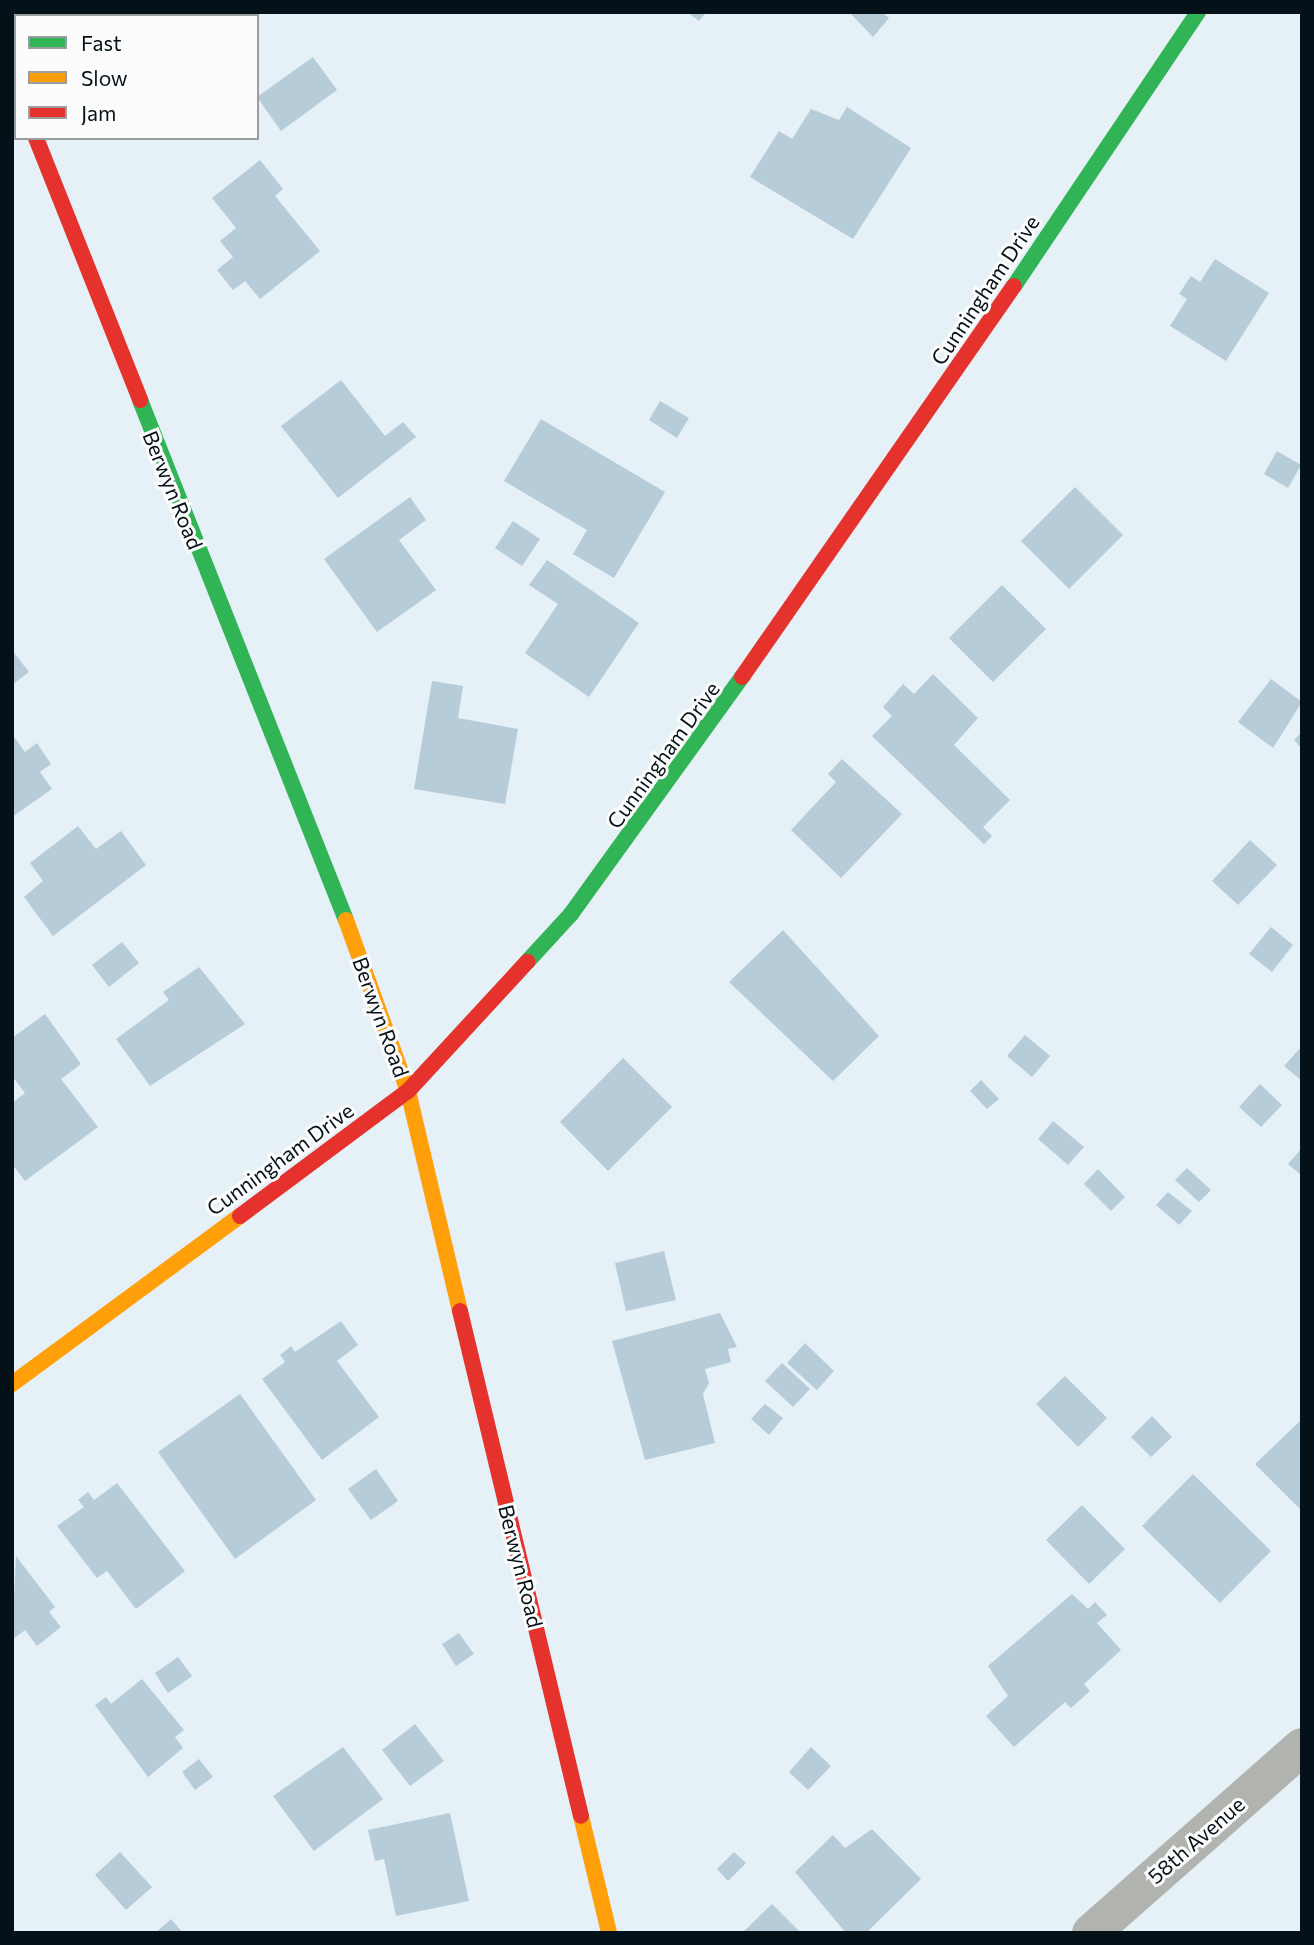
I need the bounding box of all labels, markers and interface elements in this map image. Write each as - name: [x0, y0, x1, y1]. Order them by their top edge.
- legend: [14, 14, 259, 140]
- text: Fast: [81, 30, 122, 55]
- text: Slow: [81, 65, 128, 90]
- text: Jam: [81, 100, 116, 125]
- street label: Cunningham Drive: [926, 210, 1044, 370]
- street label: Berwyn Road: [138, 427, 208, 553]
- street label: Cunningham Drive: [601, 677, 725, 833]
- street label: Berwyn Road: [348, 954, 414, 1080]
- street label: Cunningham Drive: [202, 1097, 358, 1221]
- street label: Berwyn Road: [494, 1502, 548, 1630]
- street label: 58th Avenue: [1143, 1791, 1249, 1889]

